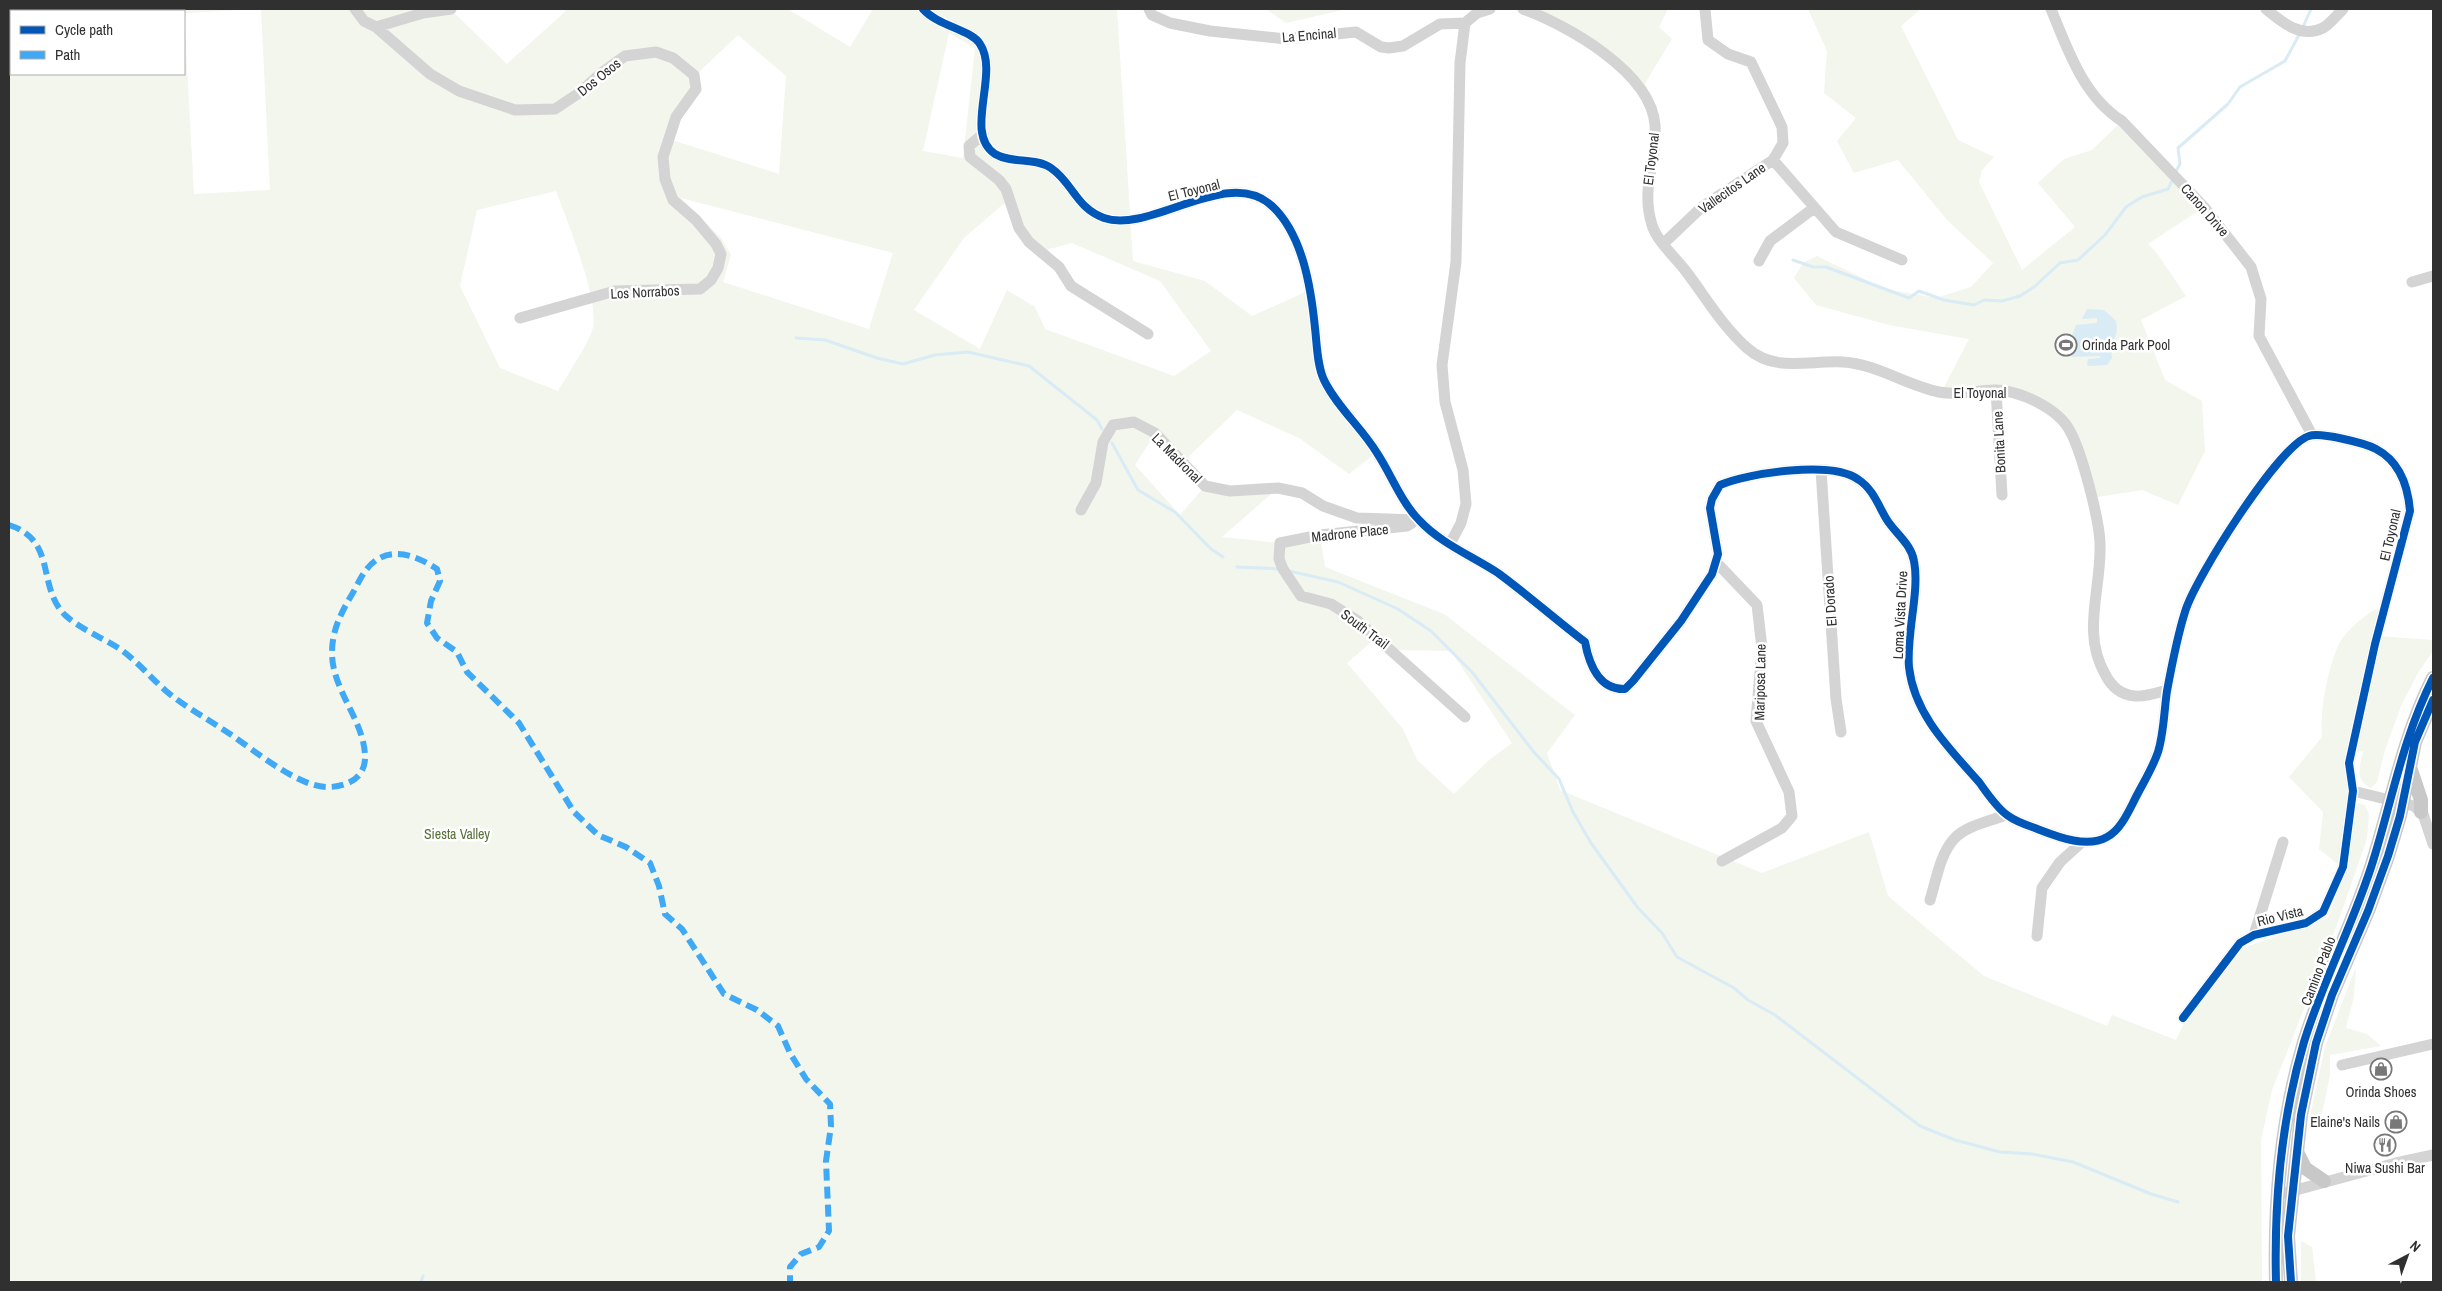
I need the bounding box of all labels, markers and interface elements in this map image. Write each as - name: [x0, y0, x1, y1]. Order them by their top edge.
- legend: [10, 10, 185, 75]
- text: Cycle path: [55, 19, 113, 40]
- street label: La Encinal: [1281, 24, 1337, 46]
- text: Path: [55, 44, 80, 65]
- street label: Dos Osos: [574, 54, 624, 100]
- street label: El Toyonal: [1639, 132, 1663, 186]
- street label: Vallecitos Lane: [1695, 158, 1769, 218]
- street label: El Toyonal: [1166, 175, 1222, 205]
- street label: Canon Drive: [2177, 180, 2233, 240]
- street label: Los Norrabos: [610, 281, 680, 303]
- sports icon: Orinda Park Pool: [2054, 333, 2078, 357]
- place label: Orinda Park Pool: [2082, 336, 2170, 354]
- street label: El Toyonal: [1954, 384, 2006, 402]
- street label: Bonita Lane: [1988, 411, 2010, 473]
- street label: La Madronal: [1148, 429, 1206, 487]
- street label: El Toyonal: [2375, 507, 2405, 563]
- street label: Madrone Place: [1311, 520, 1389, 546]
- street label: Loma Vista Drive: [1889, 570, 1911, 660]
- street label: El Dorado: [1819, 575, 1841, 627]
- street label: South Trail: [1337, 605, 1393, 653]
- street label: Mariposa Lane: [1750, 644, 1770, 720]
- park label: Siesta Valley: [424, 825, 490, 843]
- street label: Rio Vista: [2255, 901, 2306, 930]
- street label: Camino Pablo: [2297, 934, 2339, 1008]
- shop icon: Orinda Shoes: [2369, 1057, 2393, 1081]
- place label: Orinda Shoes: [2346, 1083, 2417, 1101]
- shop icon: Elaine's Nails: [2384, 1110, 2408, 1134]
- place label: Elaine's Nails: [2310, 1113, 2380, 1131]
- restaurant icon: Niwa Sushi Bar: [2373, 1133, 2397, 1157]
- place label: Niwa Sushi Bar: [2345, 1159, 2425, 1177]
- north arrow: [2382, 1231, 2432, 1281]
- text: N: [2406, 1237, 2425, 1256]

